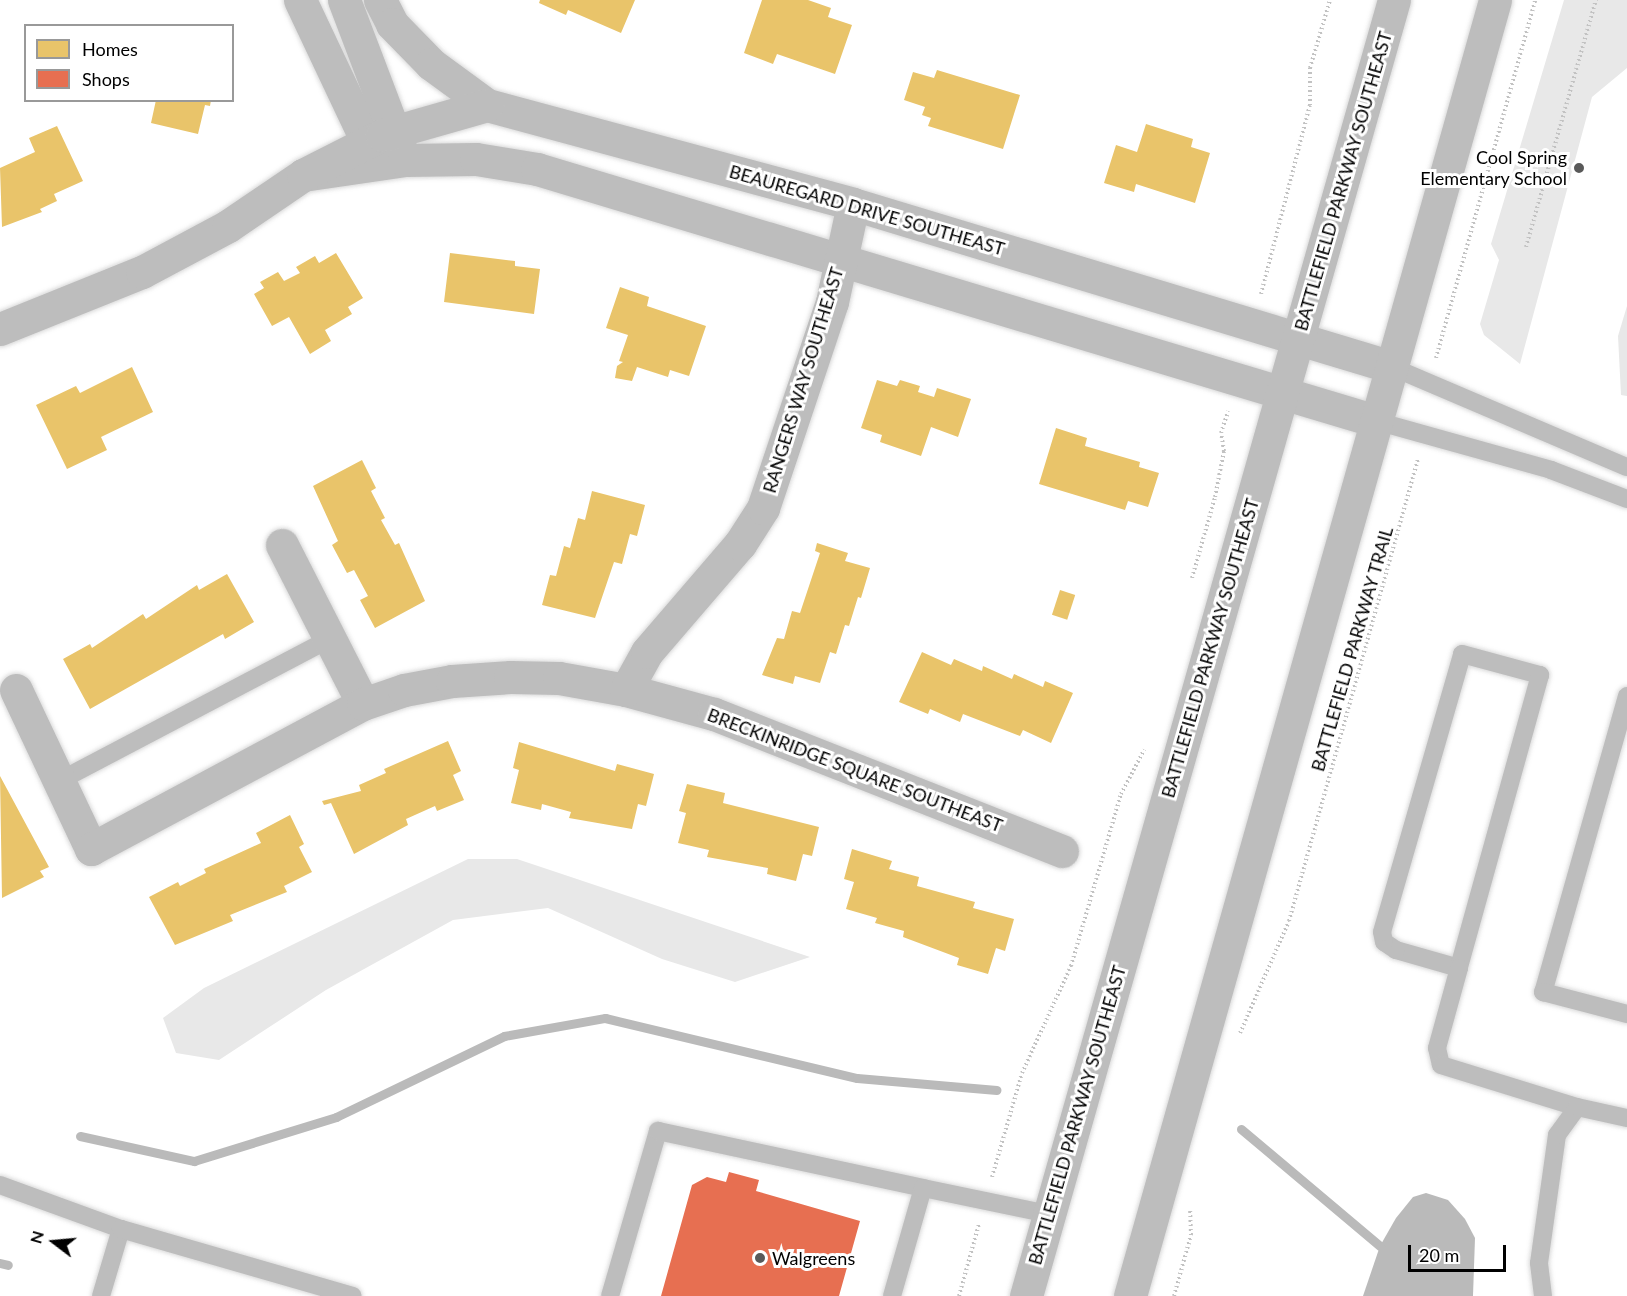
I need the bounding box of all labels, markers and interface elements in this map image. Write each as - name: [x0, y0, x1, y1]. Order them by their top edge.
- legend: [24, 24, 234, 102]
- street label: BATTLEFIELD PARKWAY SOUTHEAST: [1290, 28, 1396, 334]
- text: Homes: [82, 38, 138, 60]
- text: Shops: [82, 68, 130, 90]
- place label: Cool Spring Elementary School: [1420, 147, 1567, 190]
- street label: BEAUREGARD DRIVE SOUTHEAST: [727, 160, 1007, 260]
- marker: Cool Spring Elementary School: [1572, 161, 1586, 175]
- street label: RANGERS WAY SOUTHEAST: [758, 264, 848, 496]
- street label: BATTLEFIELD PARKWAY SOUTHEAST: [1157, 495, 1263, 801]
- street label: BATTLEFIELD PARKWAY TRAIL: [1307, 524, 1397, 774]
- street label: BRECKINRIDGE SQUARE SOUTHEAST: [704, 704, 1006, 836]
- street label: BATTLEFIELD PARKWAY SOUTHEAST: [1024, 962, 1130, 1268]
- north arrow: [24, 1212, 84, 1272]
- text: N: [25, 1228, 47, 1245]
- scale bar: [1411, 1233, 1508, 1271]
- text: 20 m: [1419, 1244, 1459, 1266]
- place label: Walgreens: [772, 1247, 855, 1269]
- marker: Walgreens: [753, 1251, 767, 1265]

